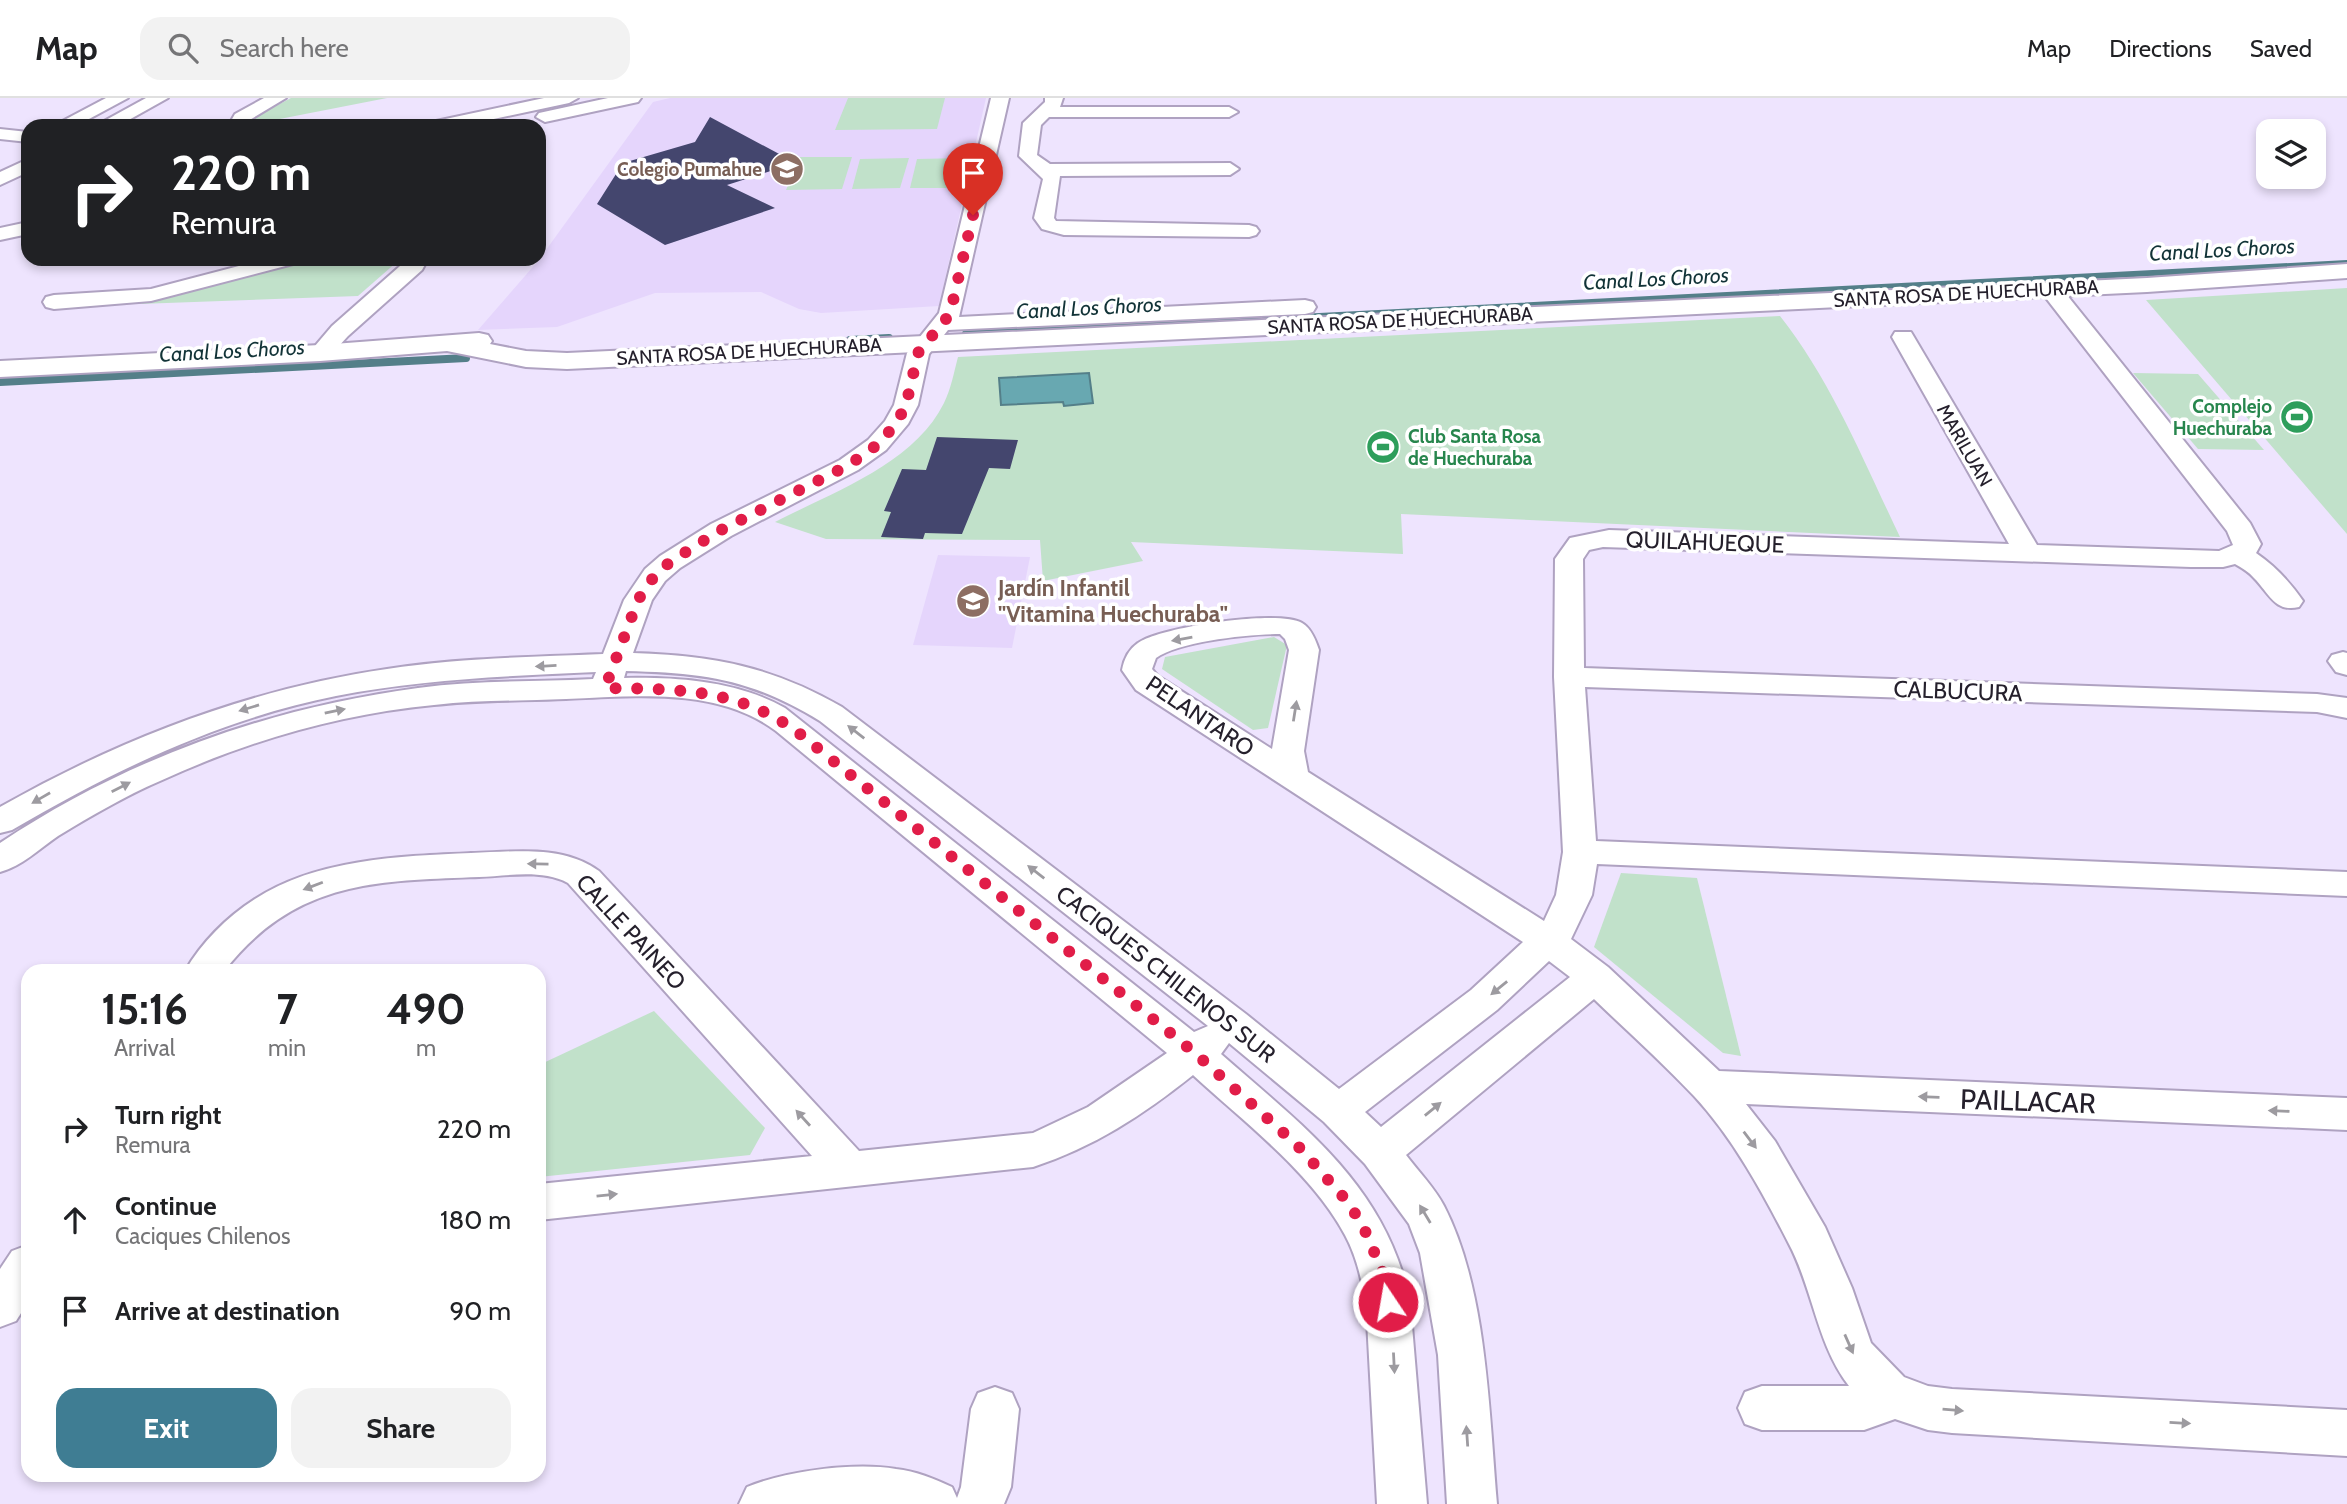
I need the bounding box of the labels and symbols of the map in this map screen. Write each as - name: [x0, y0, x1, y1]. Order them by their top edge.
- pin: [943, 143, 1003, 215]
- school or university icon: Colegio Pumahue: [768, 150, 806, 188]
- place label: Colegio Pumahue: [617, 158, 762, 181]
- water label: Canal Los Choros: [2149, 233, 2295, 266]
- water label: Canal Los Choros: [1583, 262, 1729, 295]
- street label: SANTA ROSA DE HUECHURABA: [1833, 275, 2100, 312]
- water label: Canal Los Choros: [1016, 291, 1162, 324]
- street label: SANTA ROSA DE HUECHURABA: [1267, 302, 1534, 339]
- street label: SANTA ROSA DE HUECHURABA: [616, 333, 883, 370]
- water label: Canal Los Choros: [159, 334, 305, 367]
- place label: Complejo Huechuraba: [2173, 395, 2273, 440]
- sports icon: Complejo Huechuraba: [2278, 398, 2316, 436]
- street label: MARILUAN: [1932, 400, 1997, 490]
- place label: Club Santa Rosa de Huechuraba: [1408, 425, 1542, 470]
- sports icon: Club Santa Rosa de Huechuraba: [1364, 428, 1402, 466]
- street label: QUILAHUEQUE: [1625, 525, 1785, 559]
- place label: Jardín Infantil "Vitamina Huechuraba": [997, 574, 1228, 628]
- school or university icon: Jardín Infantil "Vitamina Huechuraba": [954, 582, 992, 620]
- one-way arrow: [1171, 634, 1193, 645]
- one-way arrow: [535, 661, 557, 672]
- street label: PELANTARO: [1141, 670, 1259, 762]
- street label: CALBUCURA: [1893, 675, 2023, 707]
- one-way arrow: [1290, 700, 1301, 722]
- one-way arrow: [238, 704, 259, 714]
- one-way arrow: [324, 706, 346, 717]
- one-way arrow: [847, 725, 865, 740]
- one-way arrow: [111, 781, 131, 793]
- one-way arrow: [31, 792, 50, 804]
- one-way arrow: [527, 858, 549, 869]
- one-way arrow: [1027, 864, 1045, 879]
- street label: CALLE PAINEO: [570, 868, 692, 996]
- one-way arrow: [302, 880, 323, 891]
- street label: CACIQUES CHILENOS SUR: [1051, 880, 1281, 1068]
- one-way arrow: [1490, 980, 1507, 995]
- street label: PAILLACAR: [1960, 1082, 2096, 1120]
- one-way arrow: [1918, 1091, 1940, 1102]
- one-way arrow: [1424, 1101, 1442, 1116]
- one-way arrow: [2268, 1105, 2290, 1116]
- one-way arrow: [795, 1109, 811, 1127]
- one-way arrow: [1743, 1131, 1757, 1149]
- one-way arrow: [596, 1189, 618, 1200]
- one-way arrow: [1419, 1205, 1431, 1224]
- position arrow: [1351, 1265, 1425, 1339]
- one-way arrow: [1844, 1333, 1855, 1354]
- one-way arrow: [1389, 1353, 1400, 1375]
- one-way arrow: [1942, 1405, 1964, 1416]
- one-way arrow: [2169, 1418, 2191, 1429]
- one-way arrow: [1461, 1425, 1472, 1447]

